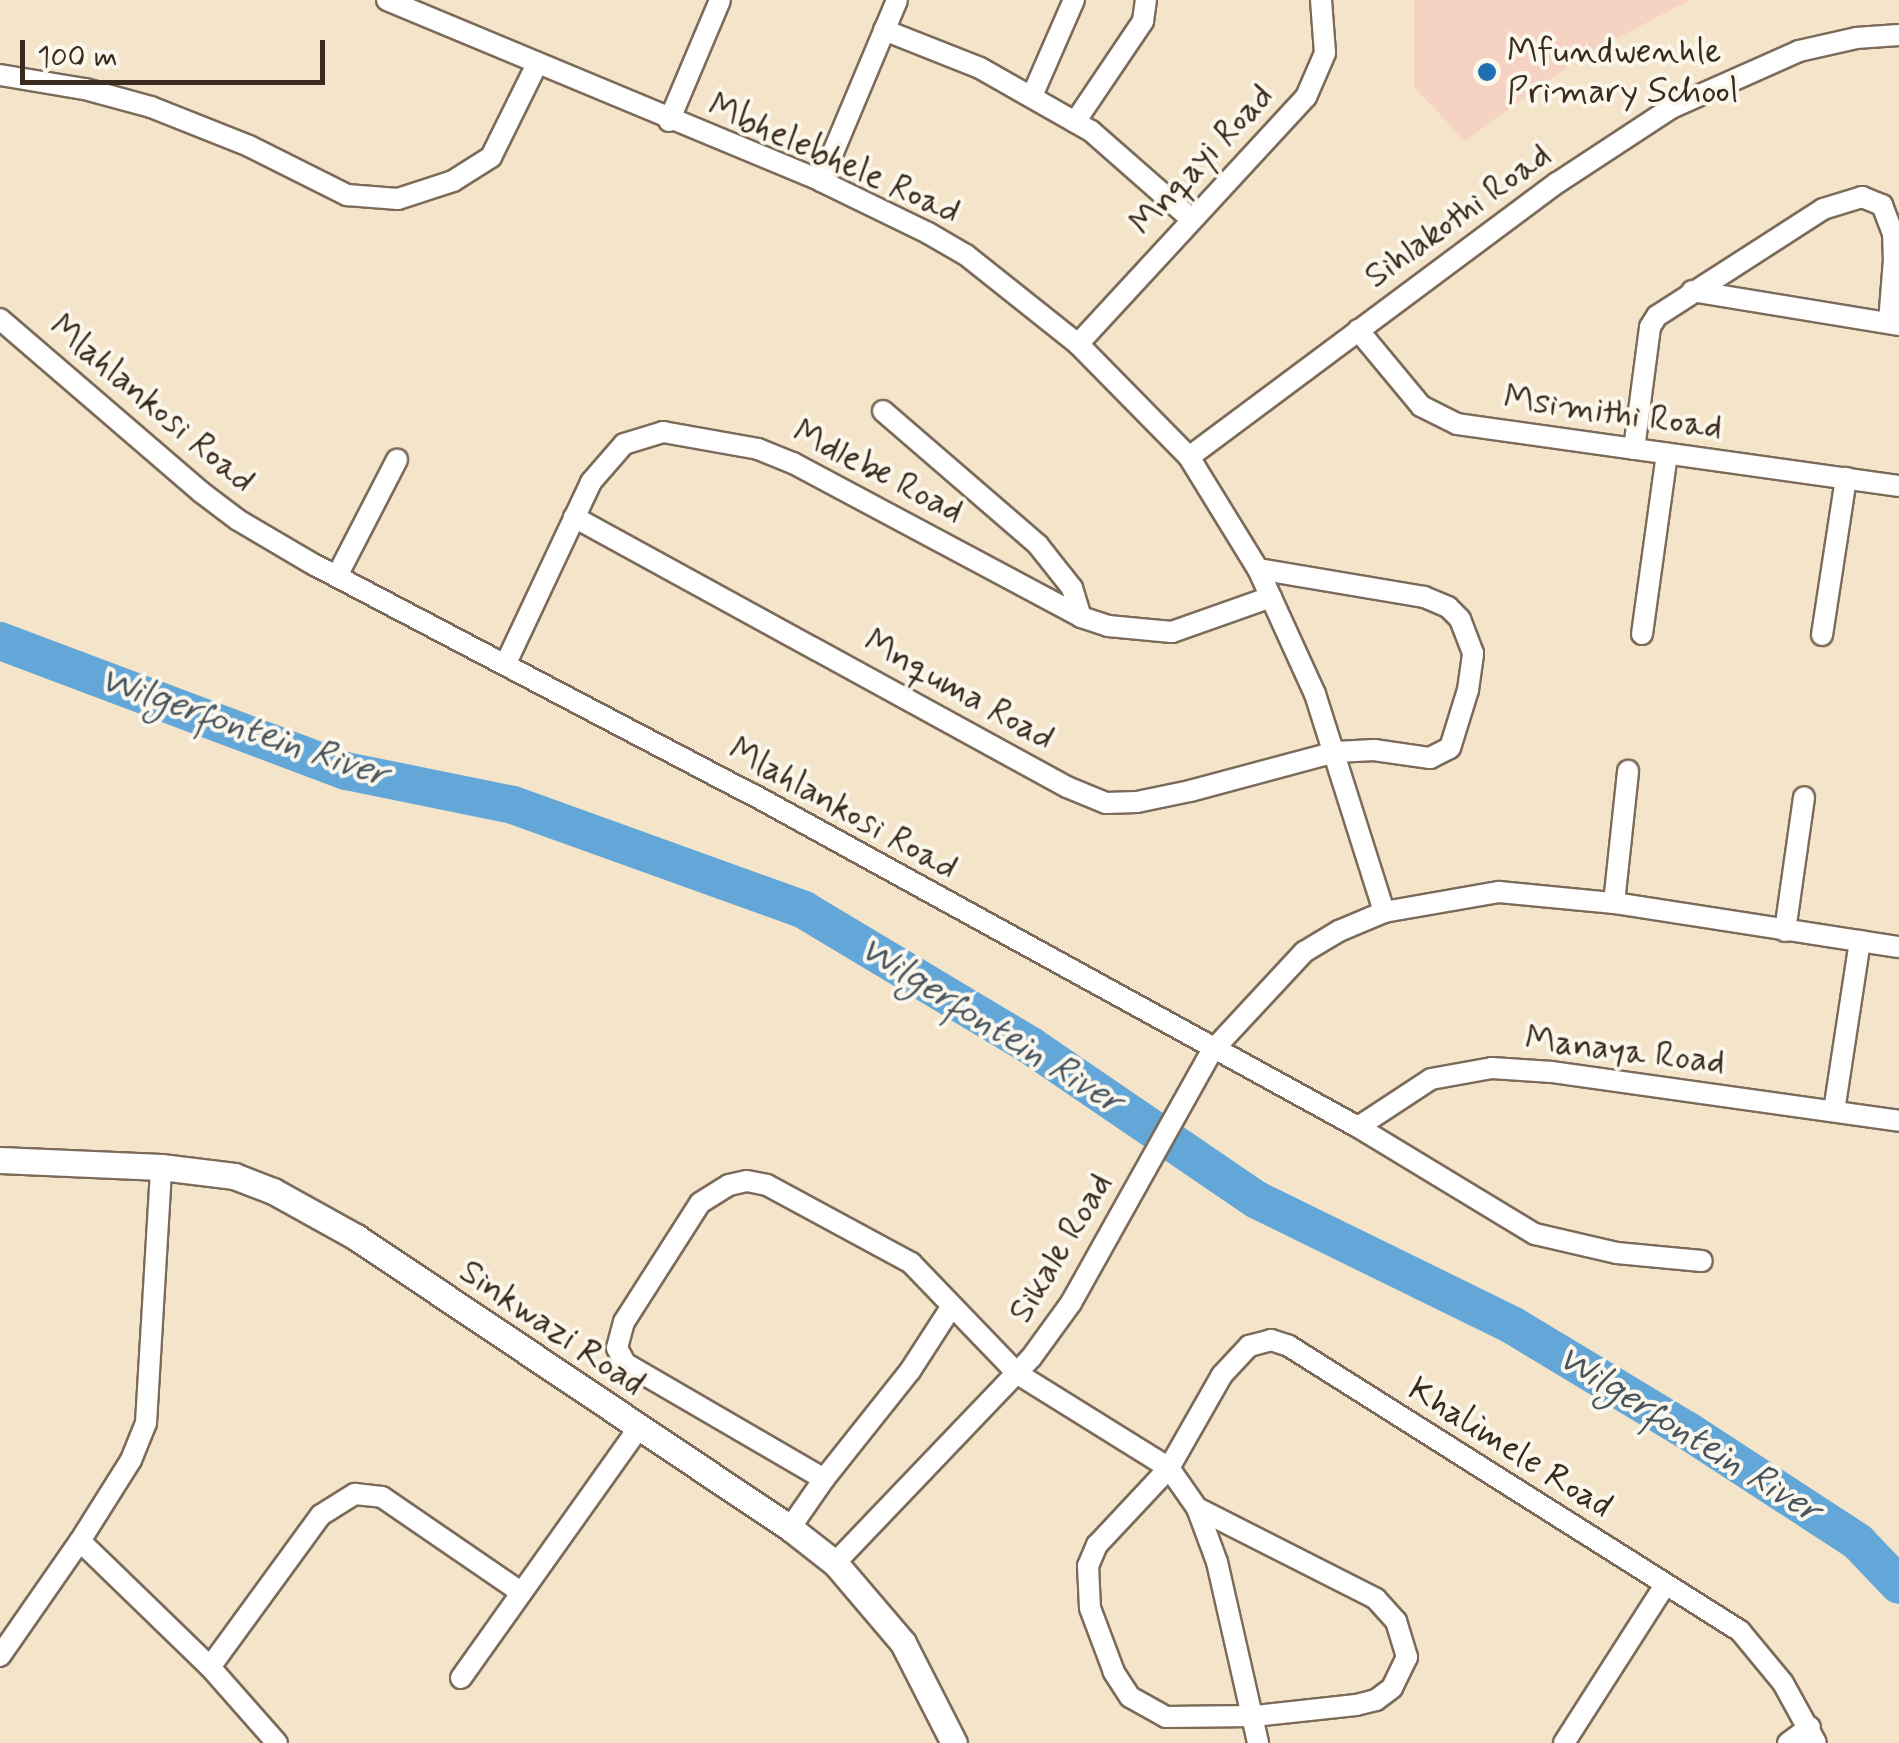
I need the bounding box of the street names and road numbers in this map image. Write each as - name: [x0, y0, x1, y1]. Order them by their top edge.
- street label: Mnqayi Road: [1121, 75, 1283, 245]
- street label: Mbhelebhele Road: [703, 85, 965, 233]
- street label: Sihlakothi Road: [1358, 135, 1558, 297]
- street label: Mlahlankosi Road: [42, 307, 262, 501]
- street label: Msimithi Road: [1502, 377, 1724, 449]
- street label: Mdlebe Road: [786, 411, 970, 533]
- street label: Mnquma Road: [856, 620, 1062, 760]
- street label: Mlahlankosi Road: [723, 729, 963, 889]
- street label: Manaya Road: [1523, 1018, 1727, 1084]
- street label: Sikale Road: [1000, 1166, 1122, 1330]
- street label: Sinkwazi Road: [452, 1251, 652, 1405]
- street label: Khalimele Road: [1401, 1369, 1619, 1527]

